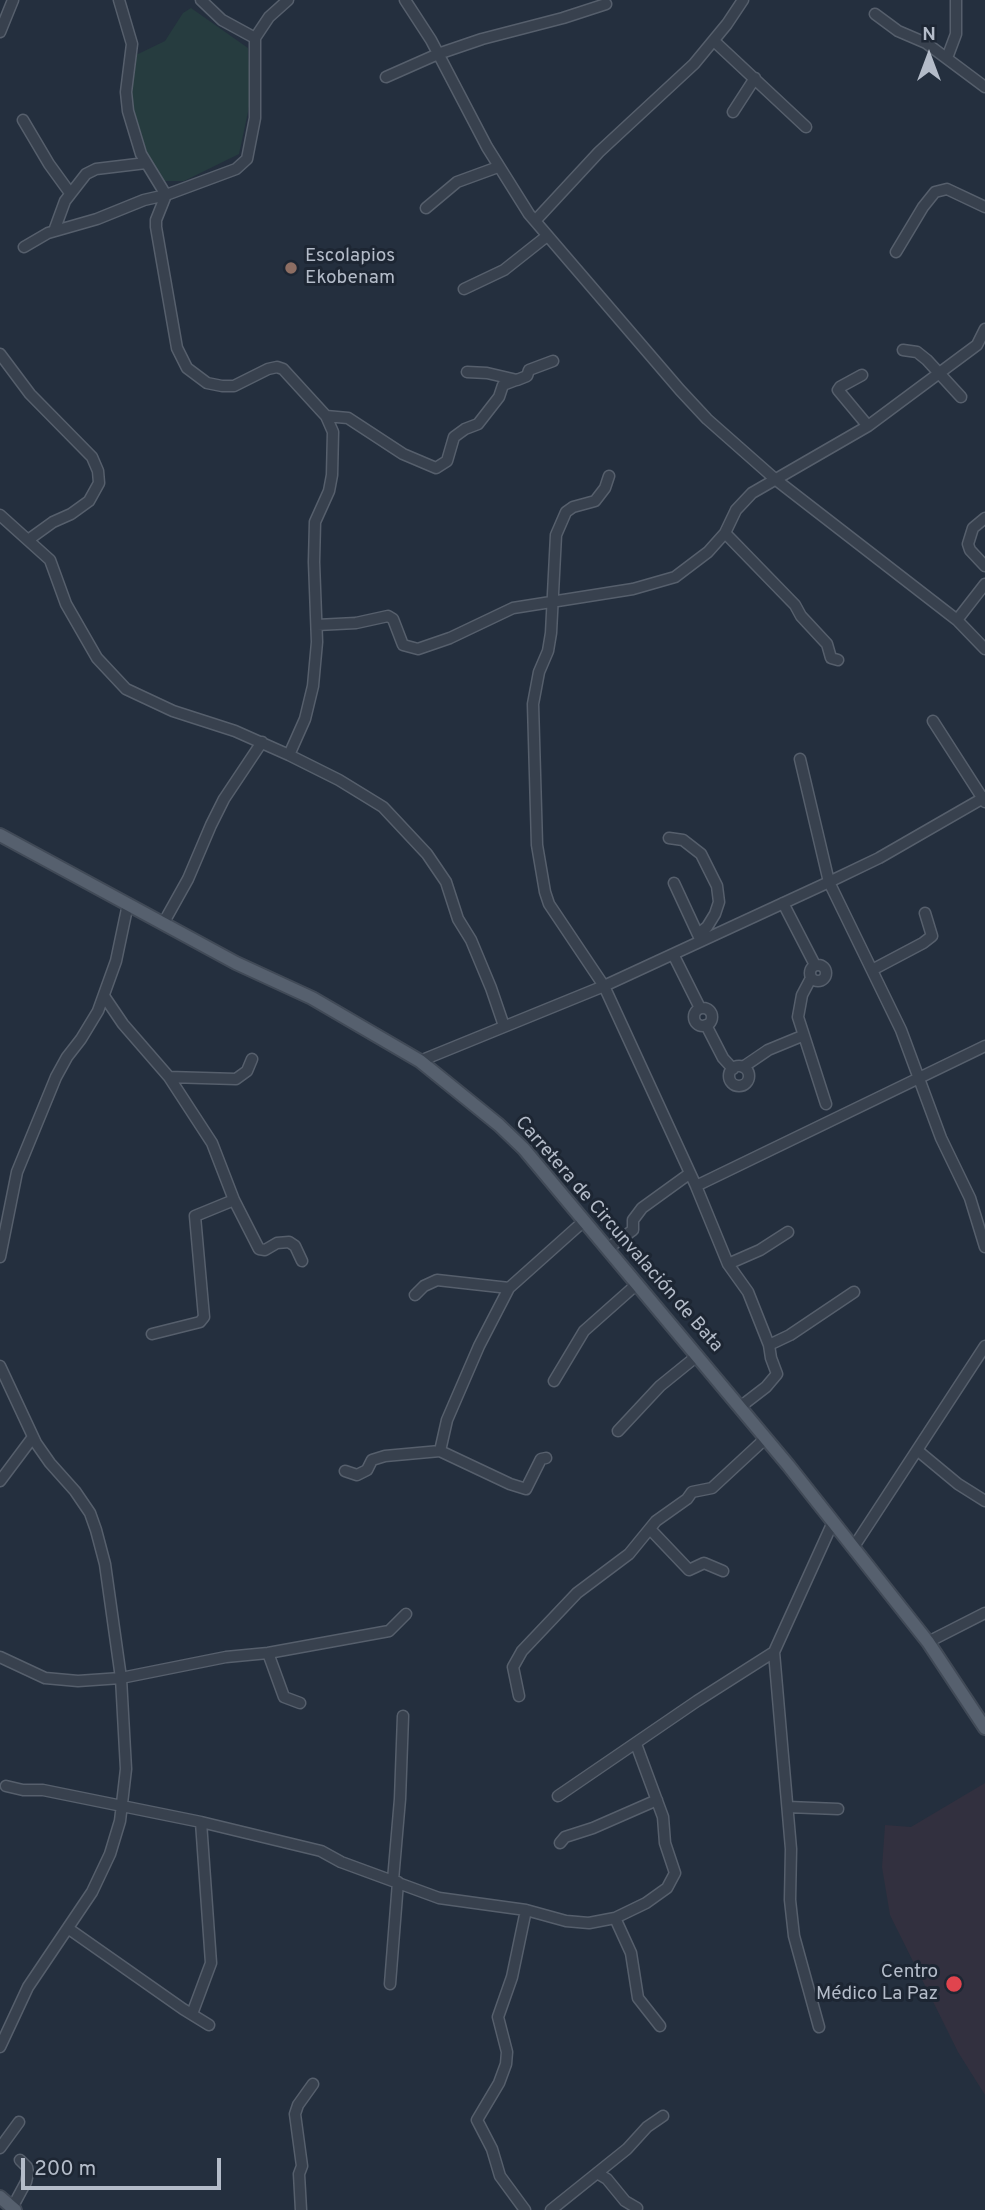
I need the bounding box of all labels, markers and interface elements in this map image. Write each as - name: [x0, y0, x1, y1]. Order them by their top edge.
- north arrow: [894, 21, 964, 91]
- text: N: [922, 23, 936, 47]
- place label: Escolapios Ekobenam: [305, 246, 395, 290]
- marker: Escolapios Ekobenam: [283, 260, 299, 276]
- street label: Carretera de Circunvalación de Bata: [509, 1112, 727, 1358]
- place label: Centro Médico La Paz: [816, 1962, 938, 2006]
- marker: Centro Médico La Paz: [944, 1974, 964, 1994]
- scale bar: [24, 2144, 224, 2188]
- text: 200 m: [34, 2156, 96, 2183]

